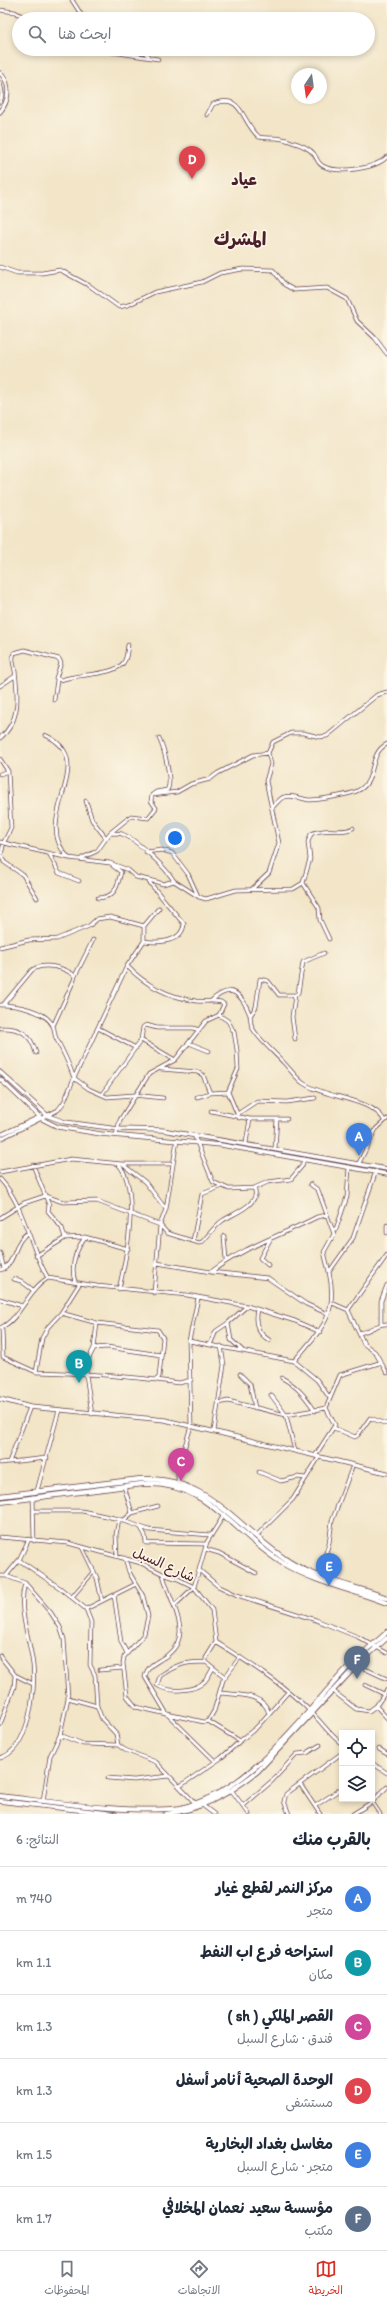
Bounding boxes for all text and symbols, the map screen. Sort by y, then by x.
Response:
search box [12,12,375,56]
icon: search [26,23,48,45]
text: ابحث هنا [58,25,112,43]
north arrow [291,68,327,104]
pin: D [179,146,205,179]
district label: عياد [231,170,257,189]
district label: المشرك [214,228,266,250]
your location [165,828,185,848]
pin: A [346,1123,372,1156]
pin: B [66,1350,92,1383]
pin: C [168,1448,194,1481]
street label: شارع السبل [130,1543,198,1587]
pin: E [316,1553,342,1586]
pin: F [344,1646,370,1679]
map controls [339,1730,375,1802]
button: locate [339,1730,375,1766]
button: layers [339,1766,375,1802]
text: بالقرب منك [293,1829,371,1849]
text: النتائج: 6 [16,1832,59,1847]
text: مركز النمر لقطع غيار [216,1879,333,1897]
text: 740 m [16,1891,52,1906]
text: A [354,1891,362,1906]
text: متجر [308,1903,333,1918]
text: استراحه فرع اب النفط [200,1943,333,1961]
text: 1.1 km [16,1955,51,1970]
text: B [354,1955,362,1970]
text: مكان [309,1967,333,1982]
text: القصر الملكي ( sh ) [227,2007,333,2025]
text: 1.3 km [16,2019,52,2034]
text: C [354,2019,362,2034]
text: فندق · شارع السبل [237,2031,333,2046]
text: الوحدة الصحية أنامر أسفل [176,2071,333,2089]
text: 1.3 km [16,2083,52,2098]
text: D [354,2083,362,2098]
text: مستشفى [285,2095,333,2110]
text: مغاسل بغداد البخارية [206,2135,333,2153]
text: 1.5 km [16,2147,52,2162]
text: E [354,2147,362,2162]
text: متجر · شارع السبل [237,2159,333,2174]
text: مؤسسة سعيد نعمان المخلافي [162,2199,333,2217]
text: 1.7 km [16,2211,52,2226]
text: F [355,2211,361,2226]
text: مكتب [305,2223,333,2238]
tab: المحفوظات [44,2258,89,2300]
tab: الاتجاهات [178,2258,220,2300]
tab: الخريطة [309,2258,343,2300]

